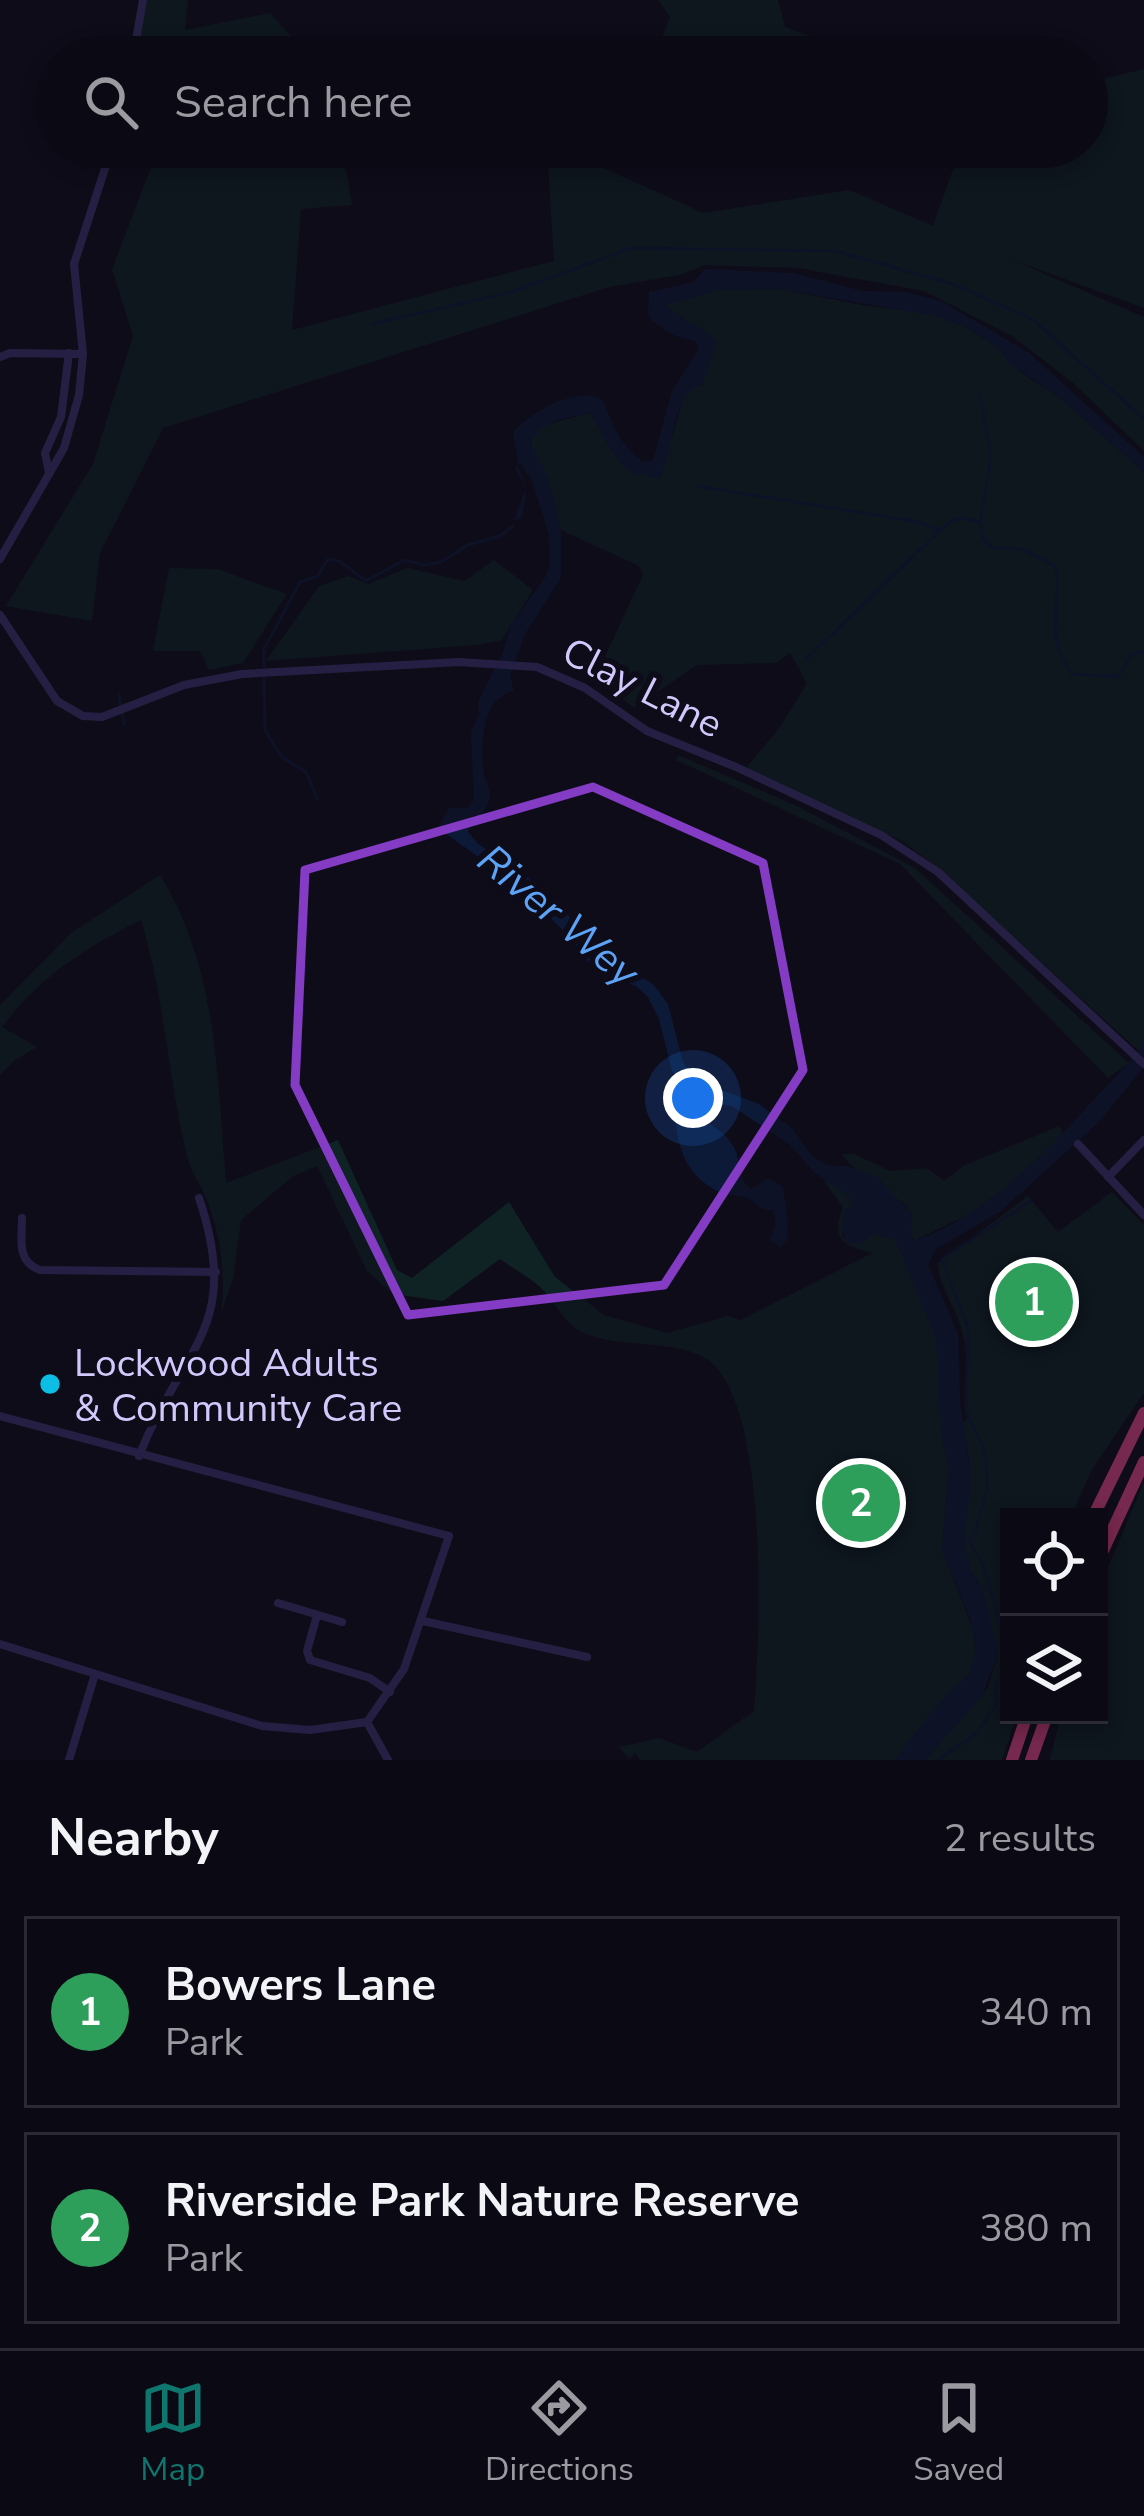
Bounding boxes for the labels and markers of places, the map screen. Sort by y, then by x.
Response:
pin: 1 [995,1257,1073,1347]
place label: Lockwood Adults & Community Care [74,1337,402,1435]
marker: Lockwood Adults & Community Care [37,1371,63,1397]
pin: 2 [822,1458,900,1548]

